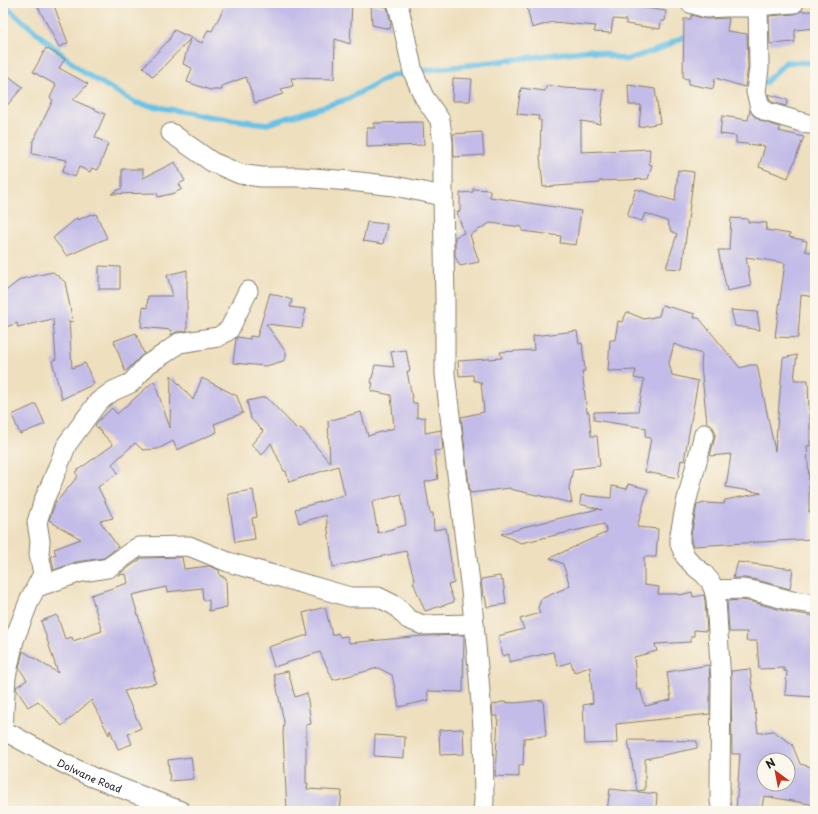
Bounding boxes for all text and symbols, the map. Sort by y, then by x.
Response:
north arrow [756,752,796,792]
text: N [762,753,779,773]
street label: Dolwane Road [55,754,124,795]

